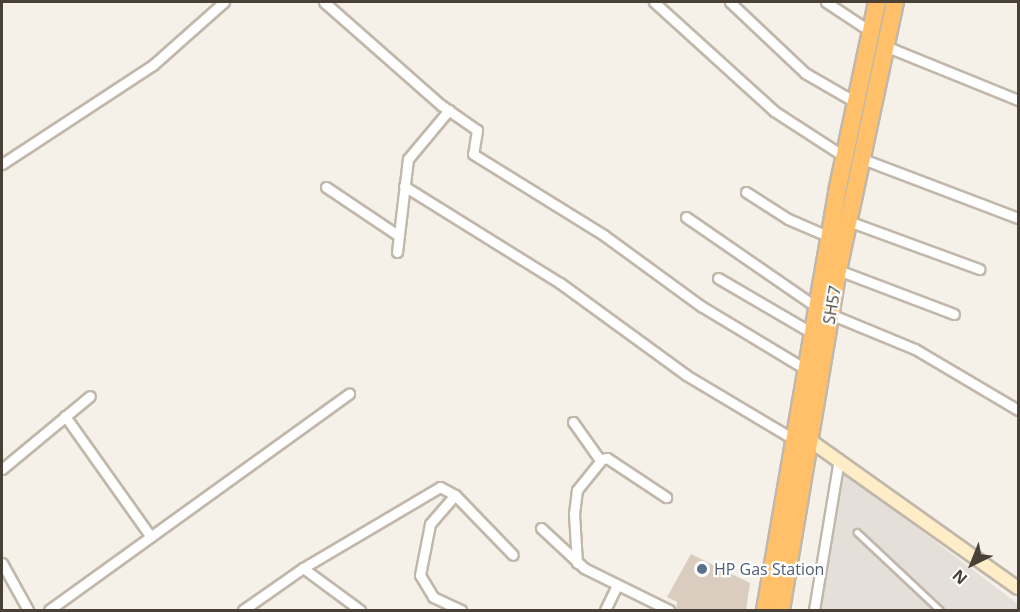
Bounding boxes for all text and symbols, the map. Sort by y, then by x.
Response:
street label: SH57 [819,284,845,326]
north arrow [942,534,1002,594]
place label: HP Gas Station [714,559,824,579]
marker: HP Gas Station [695,562,709,576]
text: N [947,565,972,590]

